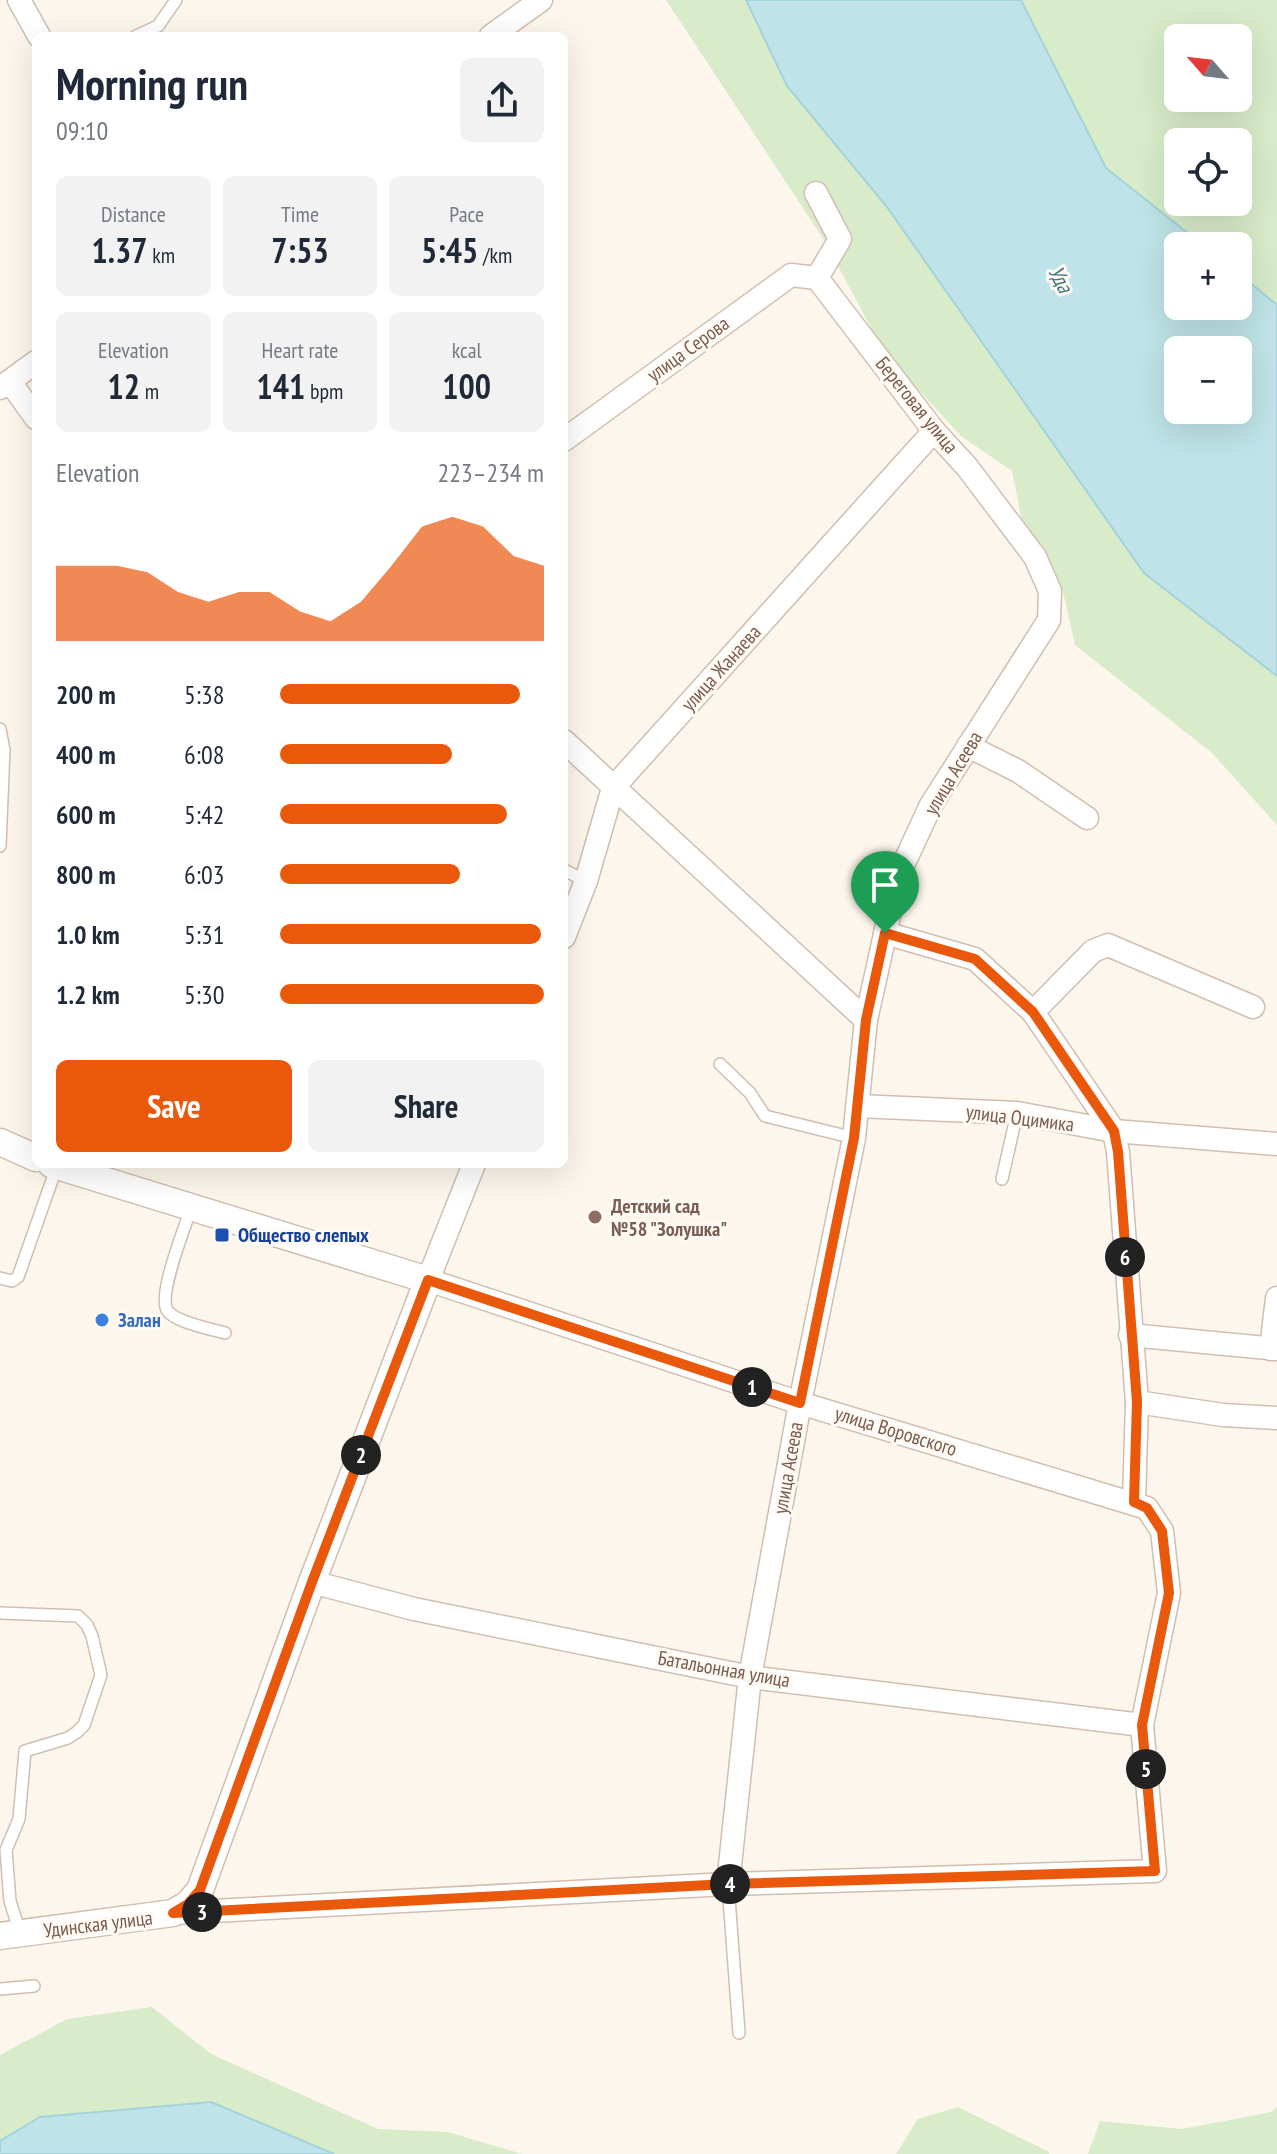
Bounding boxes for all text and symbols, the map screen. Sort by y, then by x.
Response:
north arrow [1164,24,1252,112]
map controls [1164,24,1252,424]
text: Morning run [56,55,248,112]
button: share [460,58,544,142]
text: 09:10 [56,114,108,147]
button: locate [1164,128,1252,216]
text: Distance [101,200,166,228]
text: Time [281,200,319,228]
text: Pace [449,200,484,228]
text: 1.37 [92,228,148,272]
text: 7:53 [271,228,329,272]
text: 5:45 [421,228,478,272]
button: + [1164,232,1252,320]
text: km [148,241,175,269]
text: /km [478,241,512,269]
water label: Уда [1042,261,1080,298]
street label: улица Серова [642,310,734,388]
text: Elevation [98,336,169,364]
text: Heart rate [262,336,338,364]
text: kcal [452,336,482,364]
button: − [1164,336,1252,424]
street label: Береговая улица [870,351,964,459]
text: 12 [108,364,140,408]
text: 141 [257,364,305,408]
text: 100 [442,364,491,408]
text: m [140,377,159,405]
text: bpm [305,377,343,405]
text: Elevation [56,456,139,489]
text: 223–234 m [438,456,544,489]
street label: улица Жанаева [675,619,767,717]
text: 200 m [56,678,116,711]
text: 5:38 [184,678,224,711]
street label: улица Асеева [918,726,988,820]
text: 400 m [56,738,116,771]
text: 6:08 [184,738,224,771]
text: 600 m [56,798,116,831]
text: 5:42 [184,798,224,831]
pin [851,851,919,933]
text: 800 m [56,858,116,891]
text: 6:03 [184,858,224,891]
icon: arrive [863,863,907,907]
text: 1.0 km [56,918,120,951]
text: 5:31 [184,918,224,951]
text: 1.2 km [56,978,120,1011]
text: 5:30 [184,978,224,1011]
button: Save [56,1060,292,1152]
button: Share [308,1060,544,1152]
street label: улица Оцимика [964,1098,1076,1138]
place label: Детский сад №58 "Золушка" [611,1193,727,1242]
marker: Детский сад №58 "Золушка" [586,1208,604,1226]
place label: Общество слепых [238,1222,369,1248]
marker: Общество слепых [213,1226,231,1244]
pin: 6 [1105,1237,1145,1277]
text: 6 [1120,1243,1130,1271]
place label: Залан [118,1307,161,1333]
marker: Залан [93,1311,111,1329]
pin: 1 [732,1367,772,1407]
text: 1 [747,1373,757,1401]
street label: улица Воровского [832,1400,960,1462]
street label: улица Асеева [767,1420,809,1516]
pin: 2 [341,1435,381,1475]
text: 2 [356,1441,366,1469]
street label: Батальонная улица [656,1645,792,1693]
pin: 5 [1126,1749,1166,1789]
text: 5 [1141,1755,1151,1783]
pin: 4 [710,1864,750,1904]
text: 4 [725,1870,735,1898]
pin: 3 [182,1892,222,1932]
text: 3 [197,1898,207,1926]
street label: Удинская улица [42,1904,154,1944]

